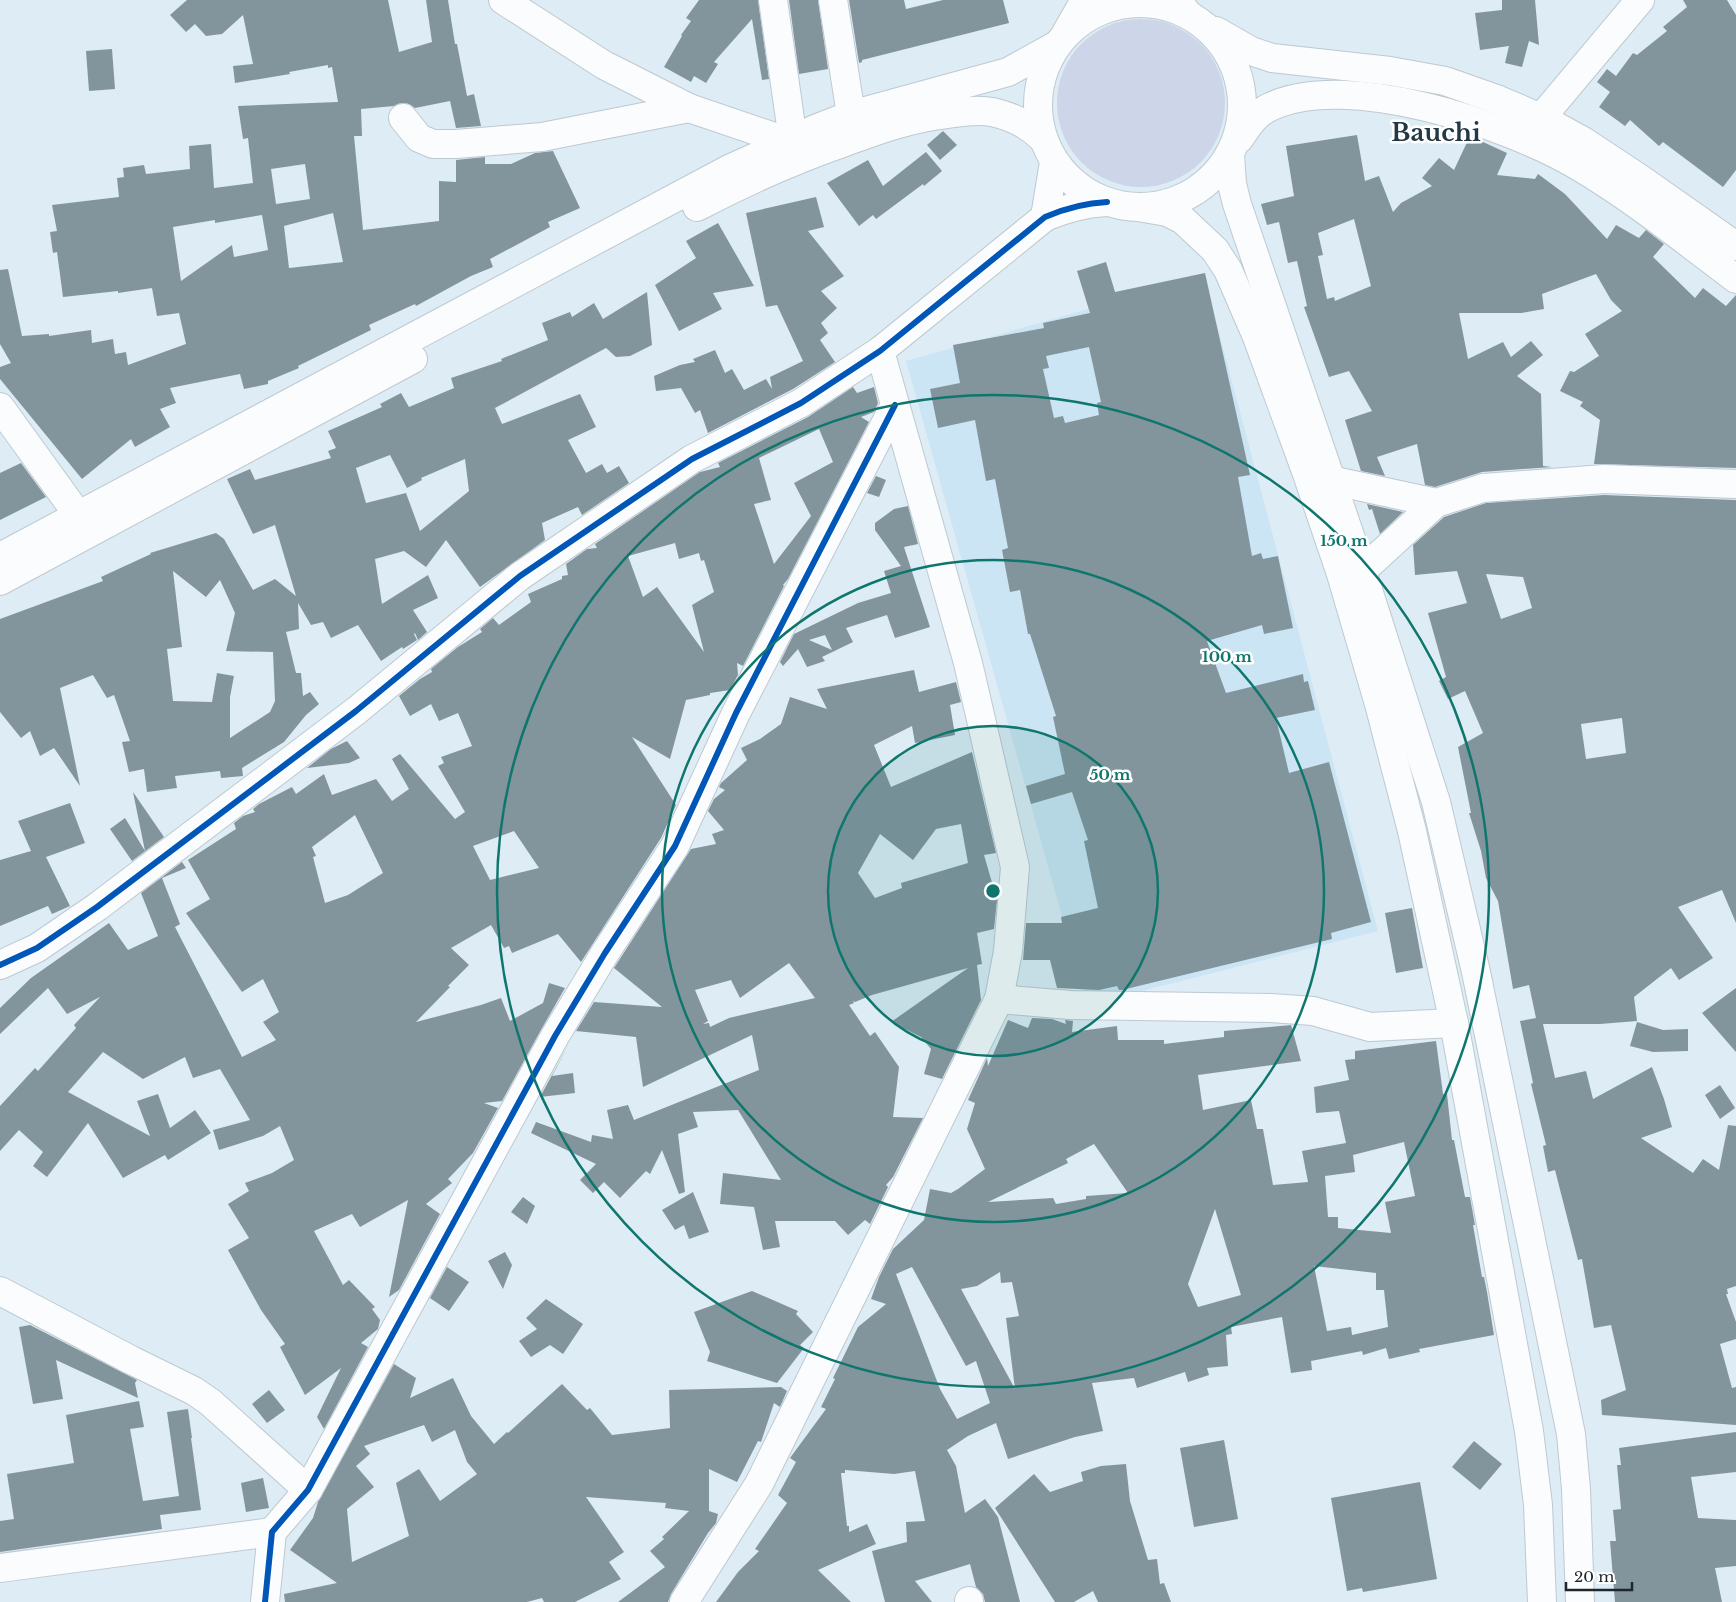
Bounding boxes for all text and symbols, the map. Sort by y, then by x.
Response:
district label: Bauchi [1391,118,1481,147]
text: 150 m [1320,531,1368,550]
text: 100 m [1202,647,1252,666]
text: 50 m [1090,765,1131,784]
centre of rings [984,882,1002,900]
scale bar [1566,1560,1632,1592]
text: 20 m [1574,1567,1614,1586]

